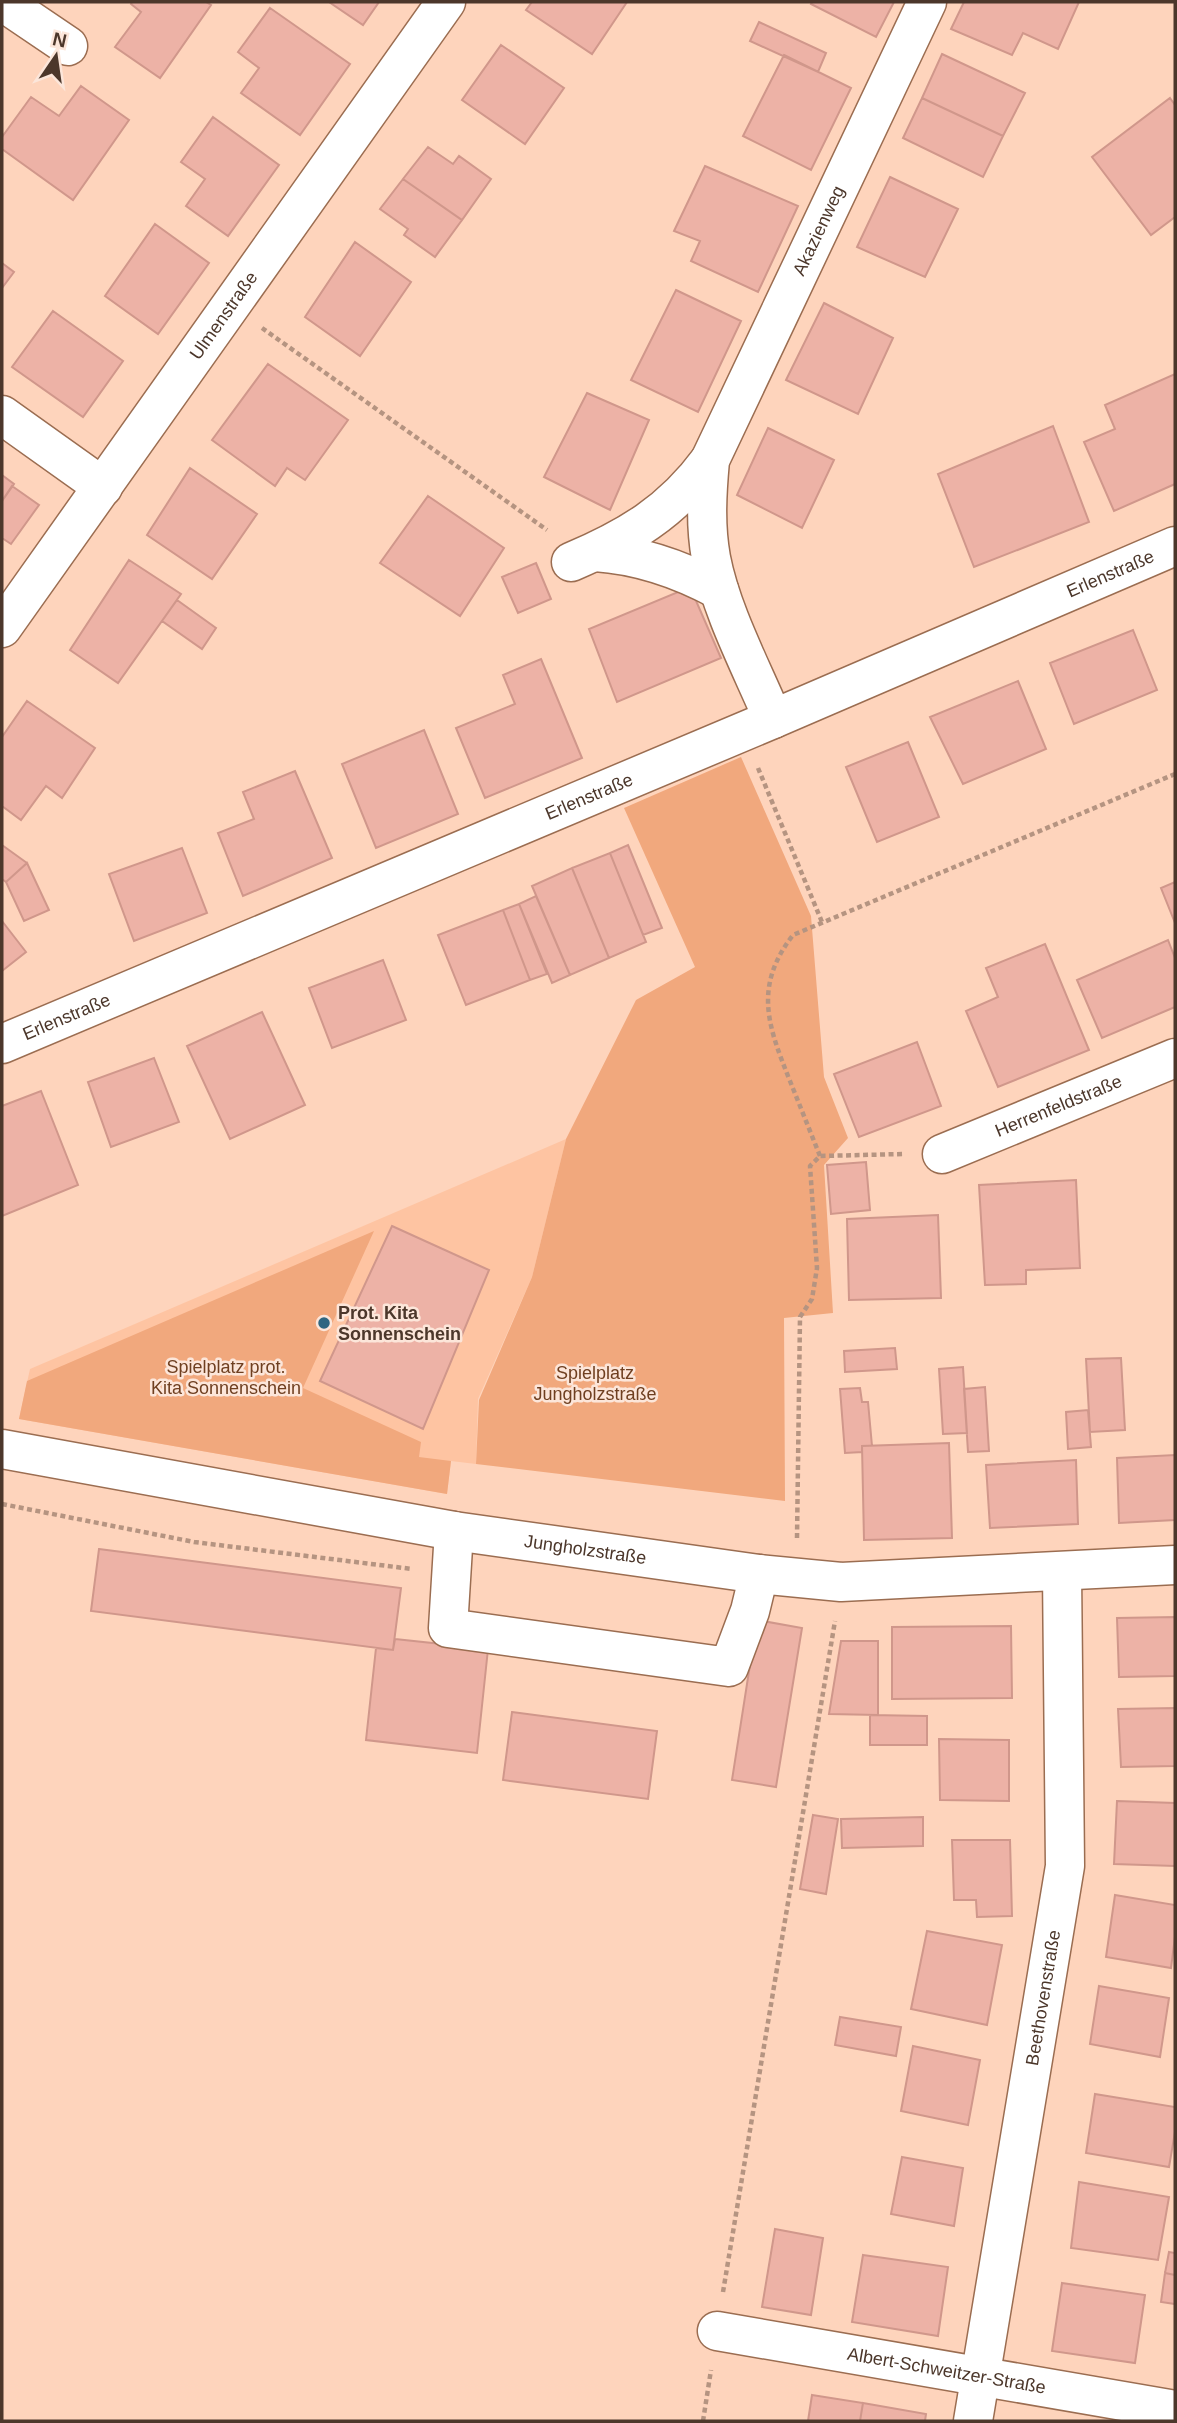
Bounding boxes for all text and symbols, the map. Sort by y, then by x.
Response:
north arrow [21,21,91,91]
text: N [51,28,69,52]
street label: Akazienweg [789,182,848,279]
street label: Ulmenstraße [186,268,262,363]
street label: Erlenstraße [1064,546,1157,601]
street label: Erlenstraße [542,769,636,824]
street label: Erlenstraße [20,990,113,1044]
street label: Herrenfeldstraße [992,1071,1125,1141]
place label: Prot. Kita Sonnenschein [338,1303,461,1344]
marker: Prot. Kita Sonnenschein [316,1315,332,1331]
park label: Spielplatz prot. Kita Sonnenschein [151,1357,301,1398]
park label: Spielplatz Jungholzstraße [533,1363,657,1404]
street label: Jungholzstraße [523,1531,648,1568]
street label: Beethovenstraße [1022,1928,1064,2067]
street label: Albert-Schweitzer-Straße [846,2344,1047,2398]

